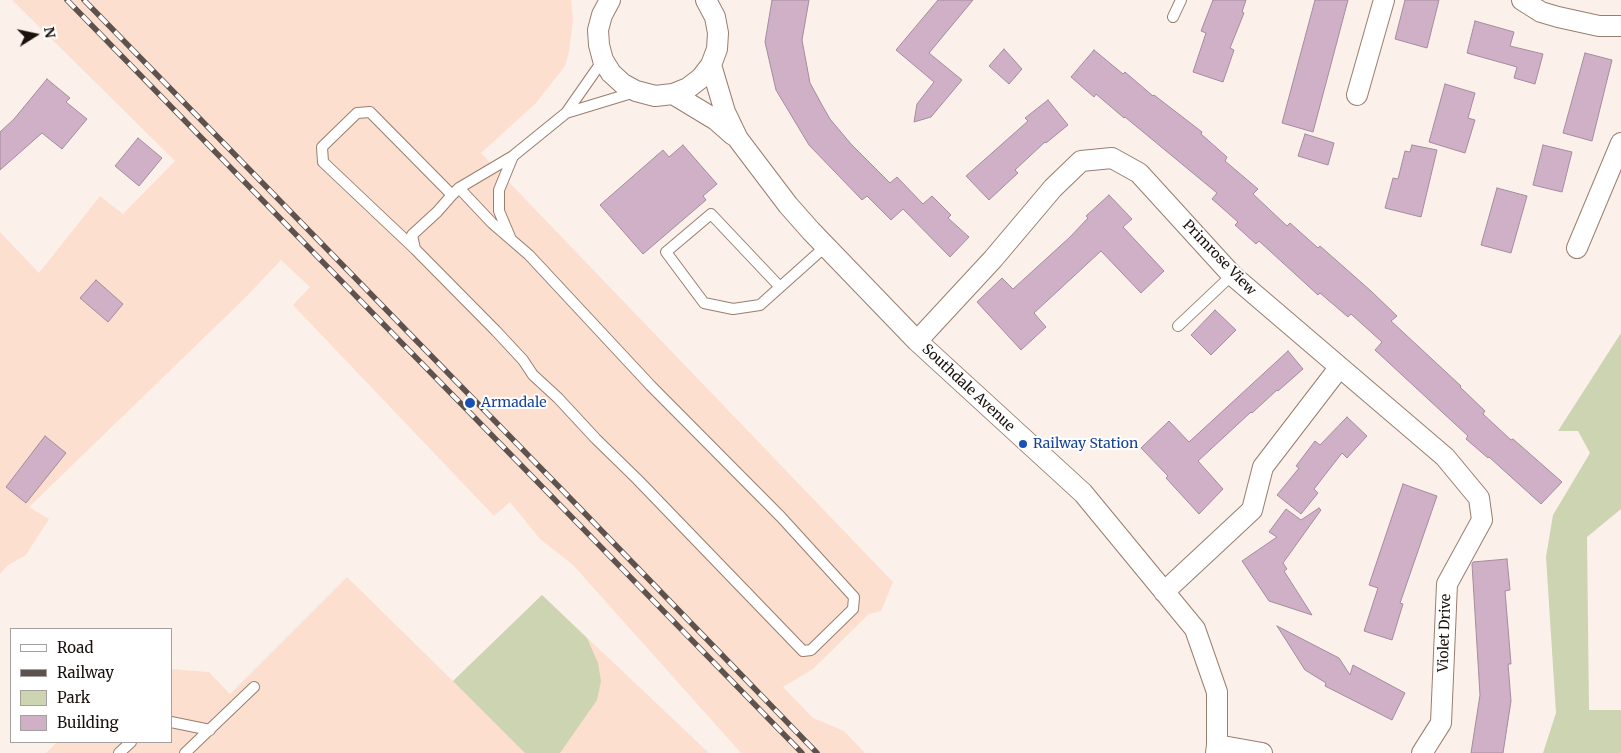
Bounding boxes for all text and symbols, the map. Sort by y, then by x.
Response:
north arrow [10,10,60,60]
text: N [40,25,60,39]
street label: Primrose View [1179,217,1259,299]
street label: Southdale Avenue [918,341,1018,435]
place label: Armadale [481,395,547,411]
marker: Armadale [463,396,477,410]
place label: Railway Station [1033,436,1138,452]
marker: Railway Station [1017,438,1029,450]
street label: Violet Drive [1435,593,1455,673]
legend [10,628,172,743]
text: Road [57,638,93,657]
text: Railway [57,663,114,682]
text: Park [57,688,90,707]
text: Building [57,713,119,732]

